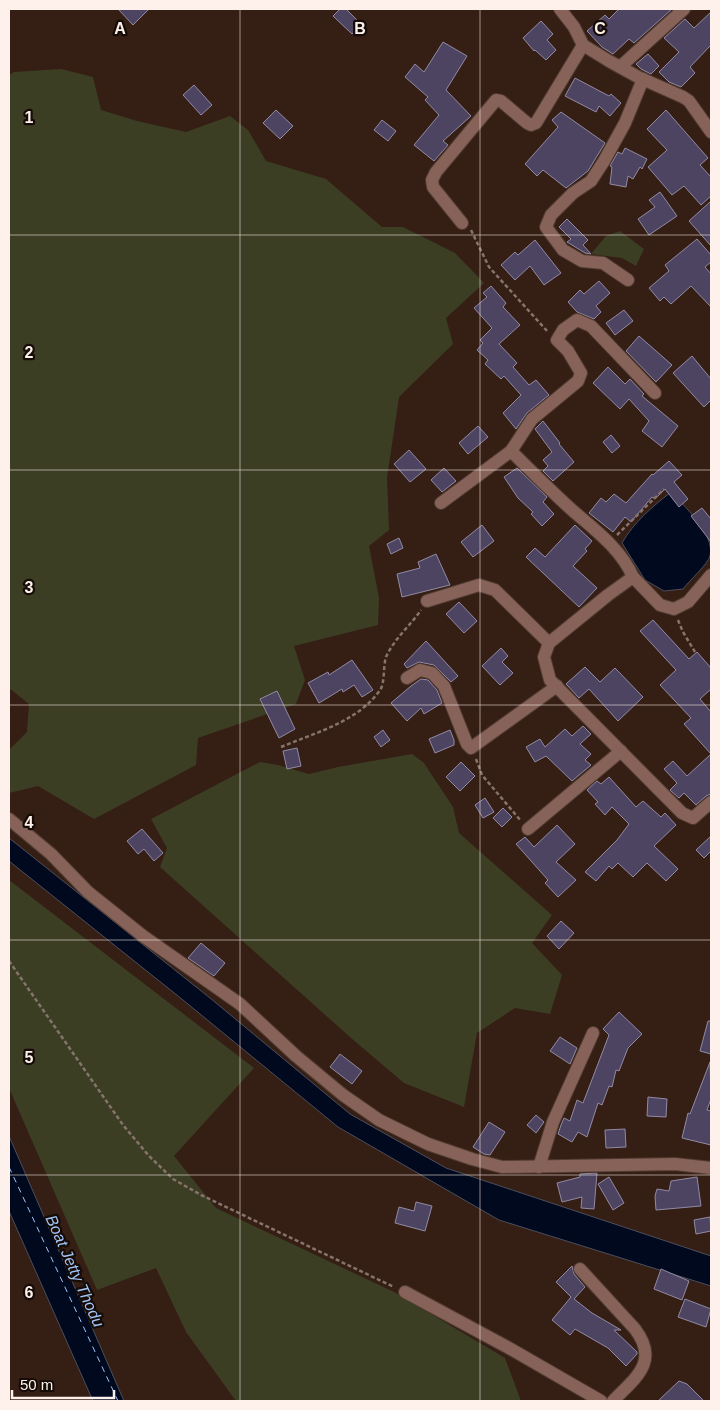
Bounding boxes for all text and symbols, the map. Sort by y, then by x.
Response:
text: A [114,20,126,37]
text: B [354,20,366,37]
text: C [594,20,606,37]
text: 1 [25,109,34,126]
text: 2 [25,344,34,361]
text: 3 [25,579,34,596]
text: 4 [25,814,34,831]
text: 5 [25,1049,34,1066]
water label: Boat Jetty Thodu [43,1212,107,1330]
text: 6 [25,1284,34,1301]
scale bar [12,1368,115,1400]
text: 50 m [20,1376,53,1393]

